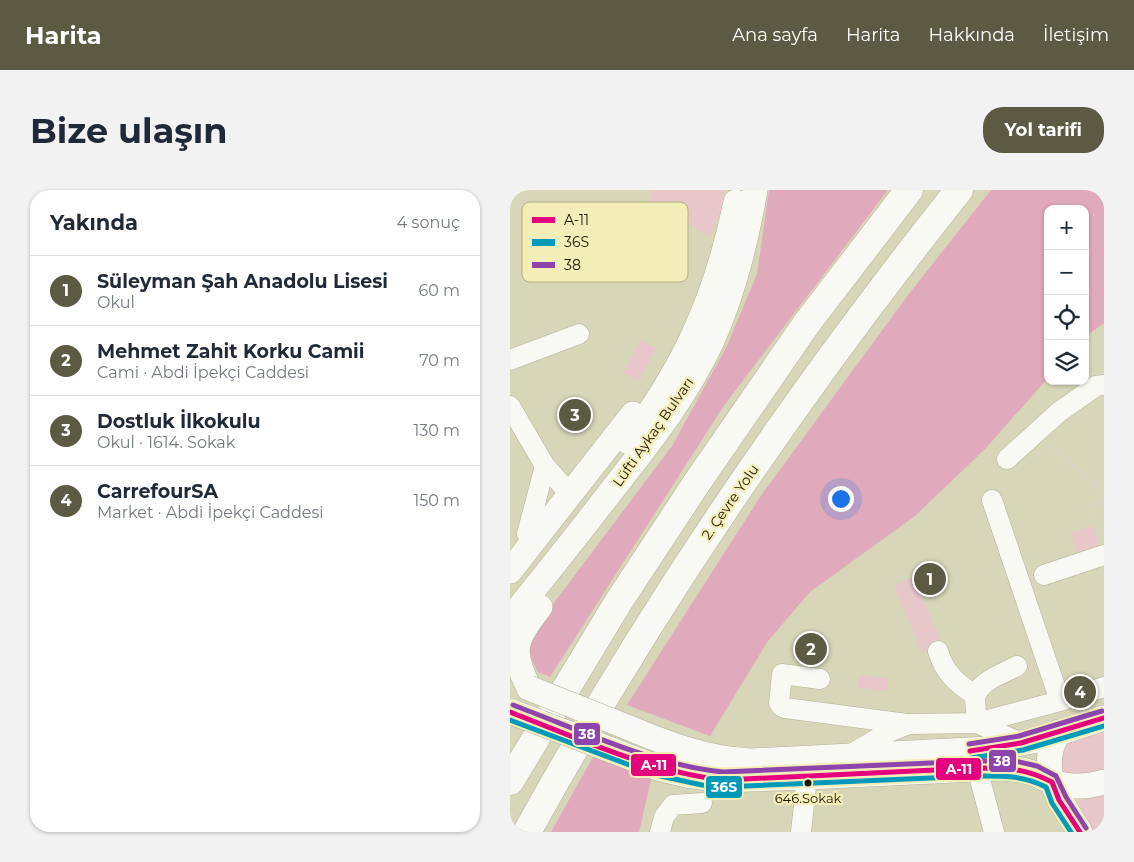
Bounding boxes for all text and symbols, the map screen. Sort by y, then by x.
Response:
text: Harita [25,21,102,50]
text: Ana sayfa [732,24,818,46]
text: Harita [846,24,900,46]
text: Hakkında [928,24,1015,46]
text: İletişim [1043,24,1109,46]
button: Yol tarifi [983,107,1104,153]
text: Bize ulaşın [30,109,228,152]
legend [522,202,688,282]
map controls [1044,205,1089,385]
button: + [1044,205,1089,250]
text: Yakında [50,210,138,235]
text: A-11 [564,211,589,229]
text: 4 sonuç [397,213,460,232]
text: 36S [564,233,589,251]
button: − [1044,250,1089,295]
text: 38 [564,256,581,274]
text: Süleyman Şah Anadolu Lisesi [97,270,388,293]
text: 1 [63,281,69,300]
text: 60 m [418,281,460,300]
text: Okul [97,293,135,312]
button: locate [1044,295,1089,340]
text: Mehmet Zahit Korku Camii [97,340,365,363]
button: layers [1044,340,1089,385]
text: 2 [61,351,71,370]
text: 70 m [419,351,460,370]
text: Cami · Abdi İpekçi Caddesi [97,363,309,382]
street label: Lüfti Aykaç Bulvarı [609,374,697,490]
pin: 3 [559,396,591,434]
text: Dostluk İlkokulu [97,410,261,433]
text: 3 [61,421,71,440]
text: 130 m [413,421,460,440]
text: Okul · 1614. Sokak [97,433,235,452]
street label: 2. Çevre Yolu [697,461,763,543]
text: CarrefourSA [97,480,218,503]
your location [828,486,854,512]
text: 4 [60,491,72,510]
text: 150 m [413,491,460,510]
text: Market · Abdi İpekçi Caddesi [97,503,324,522]
pin: 1 [914,560,946,598]
pin: 2 [795,630,827,668]
pin: 4 [1064,673,1096,711]
line badge: 38 [573,722,601,746]
text: 38 [577,725,596,743]
line badge: 38 [988,749,1017,773]
text: 38 [992,752,1011,770]
line badge: A-11 [630,753,677,777]
text: A-11 [640,756,667,774]
line badge: A-11 [935,757,982,781]
text: A-11 [945,760,972,778]
line badge: 36S [705,775,743,799]
text: 36S [710,778,737,796]
marker: 646.Sokak [803,778,813,788]
place label: 646.Sokak [775,790,842,806]

